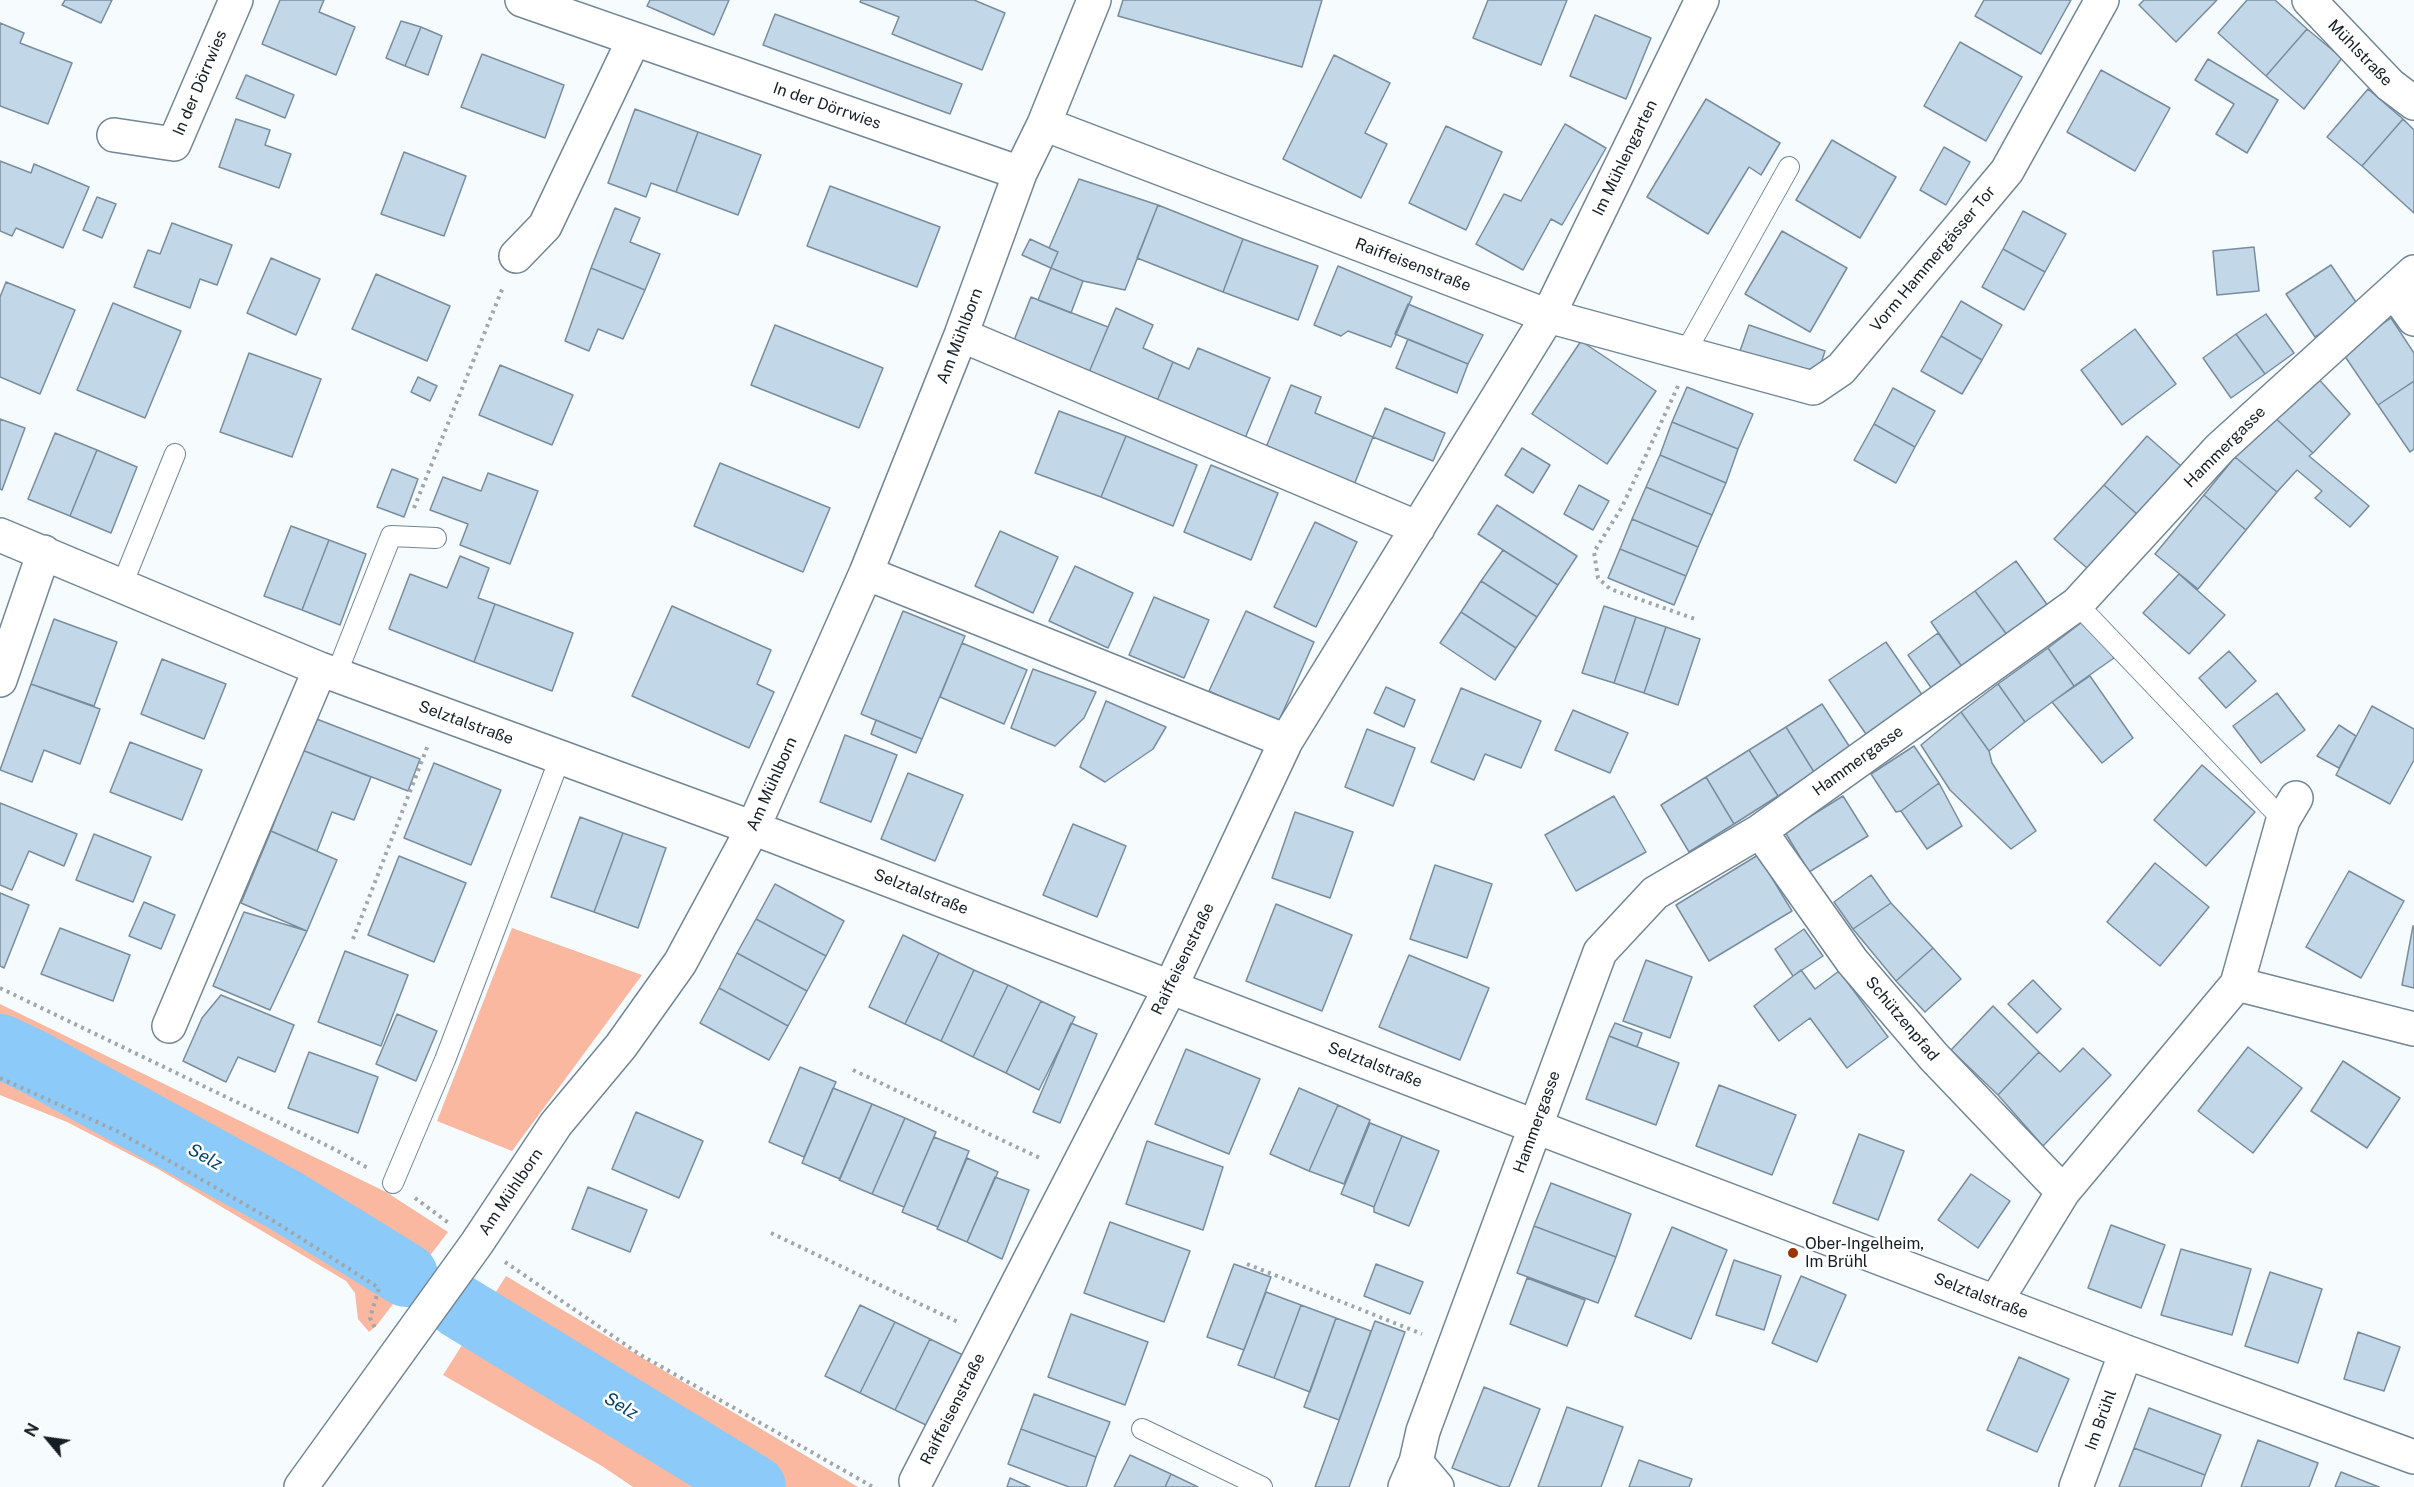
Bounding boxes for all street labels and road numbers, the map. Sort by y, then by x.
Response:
street label: Mühlstraße [2324,16,2396,90]
street label: In der Dörrwies [169,27,231,139]
street label: In der Dörrwies [771,79,883,133]
street label: Im Mühlengarten [1589,97,1661,219]
street label: Vorm Hammergässer Tor [1866,182,2000,336]
street label: Raiffeisenstraße [1352,234,1474,296]
street label: Am Mühlborn [933,286,987,386]
street label: Hammergasse [2180,402,2270,492]
street label: Selztalstraße [416,697,516,749]
street label: Hammergasse [1809,722,1907,800]
street label: Am Mühlborn [743,734,801,834]
street label: Selztalstraße [871,865,971,919]
street label: Raiffeisenstraße [1148,900,1218,1018]
street label: Schützenpfad [1861,973,1943,1065]
street label: Selztalstraße [1325,1038,1425,1092]
street label: Hammergasse [1510,1068,1564,1176]
street label: Am Mühlborn [475,1145,547,1239]
street label: Selztalstraße [1931,1269,2031,1323]
street label: Raiffeisenstraße [917,1350,989,1468]
street label: Im Brühl [2081,1387,2121,1453]

